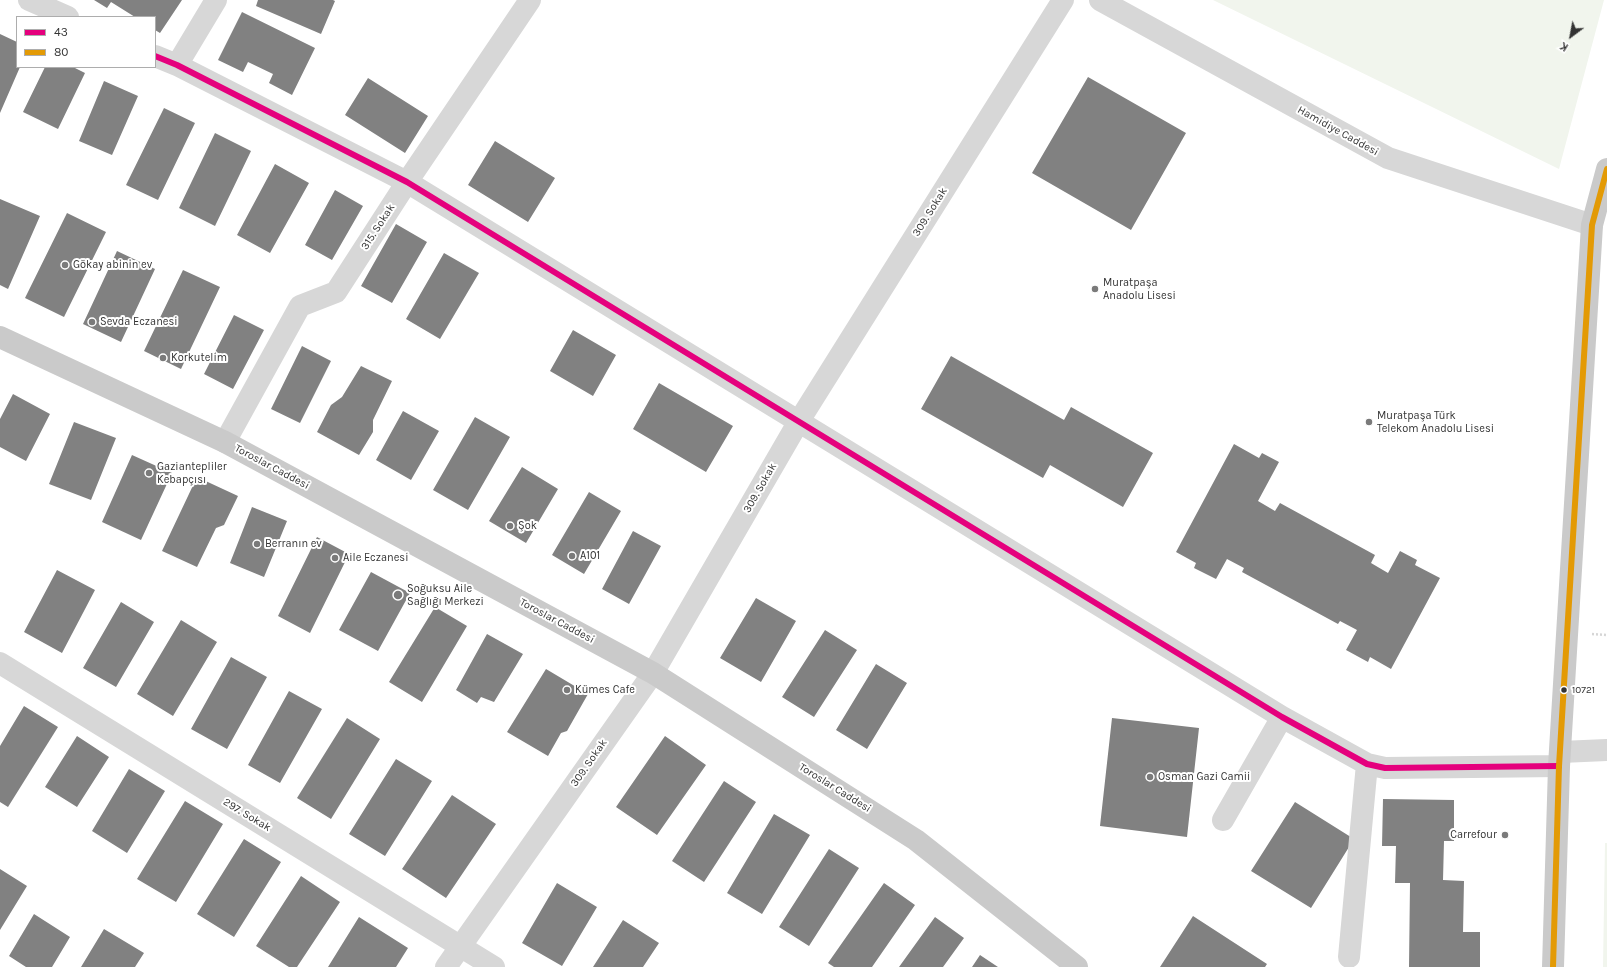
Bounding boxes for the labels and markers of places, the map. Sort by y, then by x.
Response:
place label: Gökay abinin ev [73,258,152,272]
marker: Gökay abinin ev [60,260,70,270]
place label: Muratpaşa Anadolu Lisesi [1103,276,1176,302]
marker: Muratpaşa Anadolu Lisesi [1090,284,1100,294]
place label: Sevda Eczanesi [100,315,177,329]
marker: Sevda Eczanesi [87,317,97,327]
place label: Korkutelim [171,351,227,365]
marker: Korkutelim [158,353,168,363]
place label: Muratpaşa Türk Telekom Anadolu Lisesi [1377,409,1494,435]
marker: Muratpaşa Türk Telekom Anadolu Lisesi [1364,417,1374,427]
place label: Gaziantepliler Kebapçısı [157,460,227,486]
marker: Gaziantepliler Kebapçısı [144,468,154,478]
place label: Şok [518,519,537,533]
marker: Şok [505,521,515,531]
place label: Berranın ev [265,537,322,551]
marker: Berranın ev [252,539,262,549]
place label: A101 [580,549,600,563]
place label: Aile Eczanesi [343,551,408,565]
marker: A101 [567,551,577,561]
marker: Aile Eczanesi [330,553,340,563]
place label: Soğuksu Aile Sağlığı Merkezi [407,582,484,608]
marker: Soğuksu Aile Sağlığı Merkezi [392,589,404,601]
place label: Kümes Cafe [575,683,635,697]
place label: 10721 [1572,684,1595,696]
marker: Kümes Cafe [562,685,572,695]
marker: 10721 [1559,685,1569,695]
place label: Osman Gazi Camii [1158,770,1250,784]
marker: Osman Gazi Camii [1145,772,1155,782]
place label: Carrefour [1450,828,1497,842]
marker: Carrefour [1500,830,1510,840]

